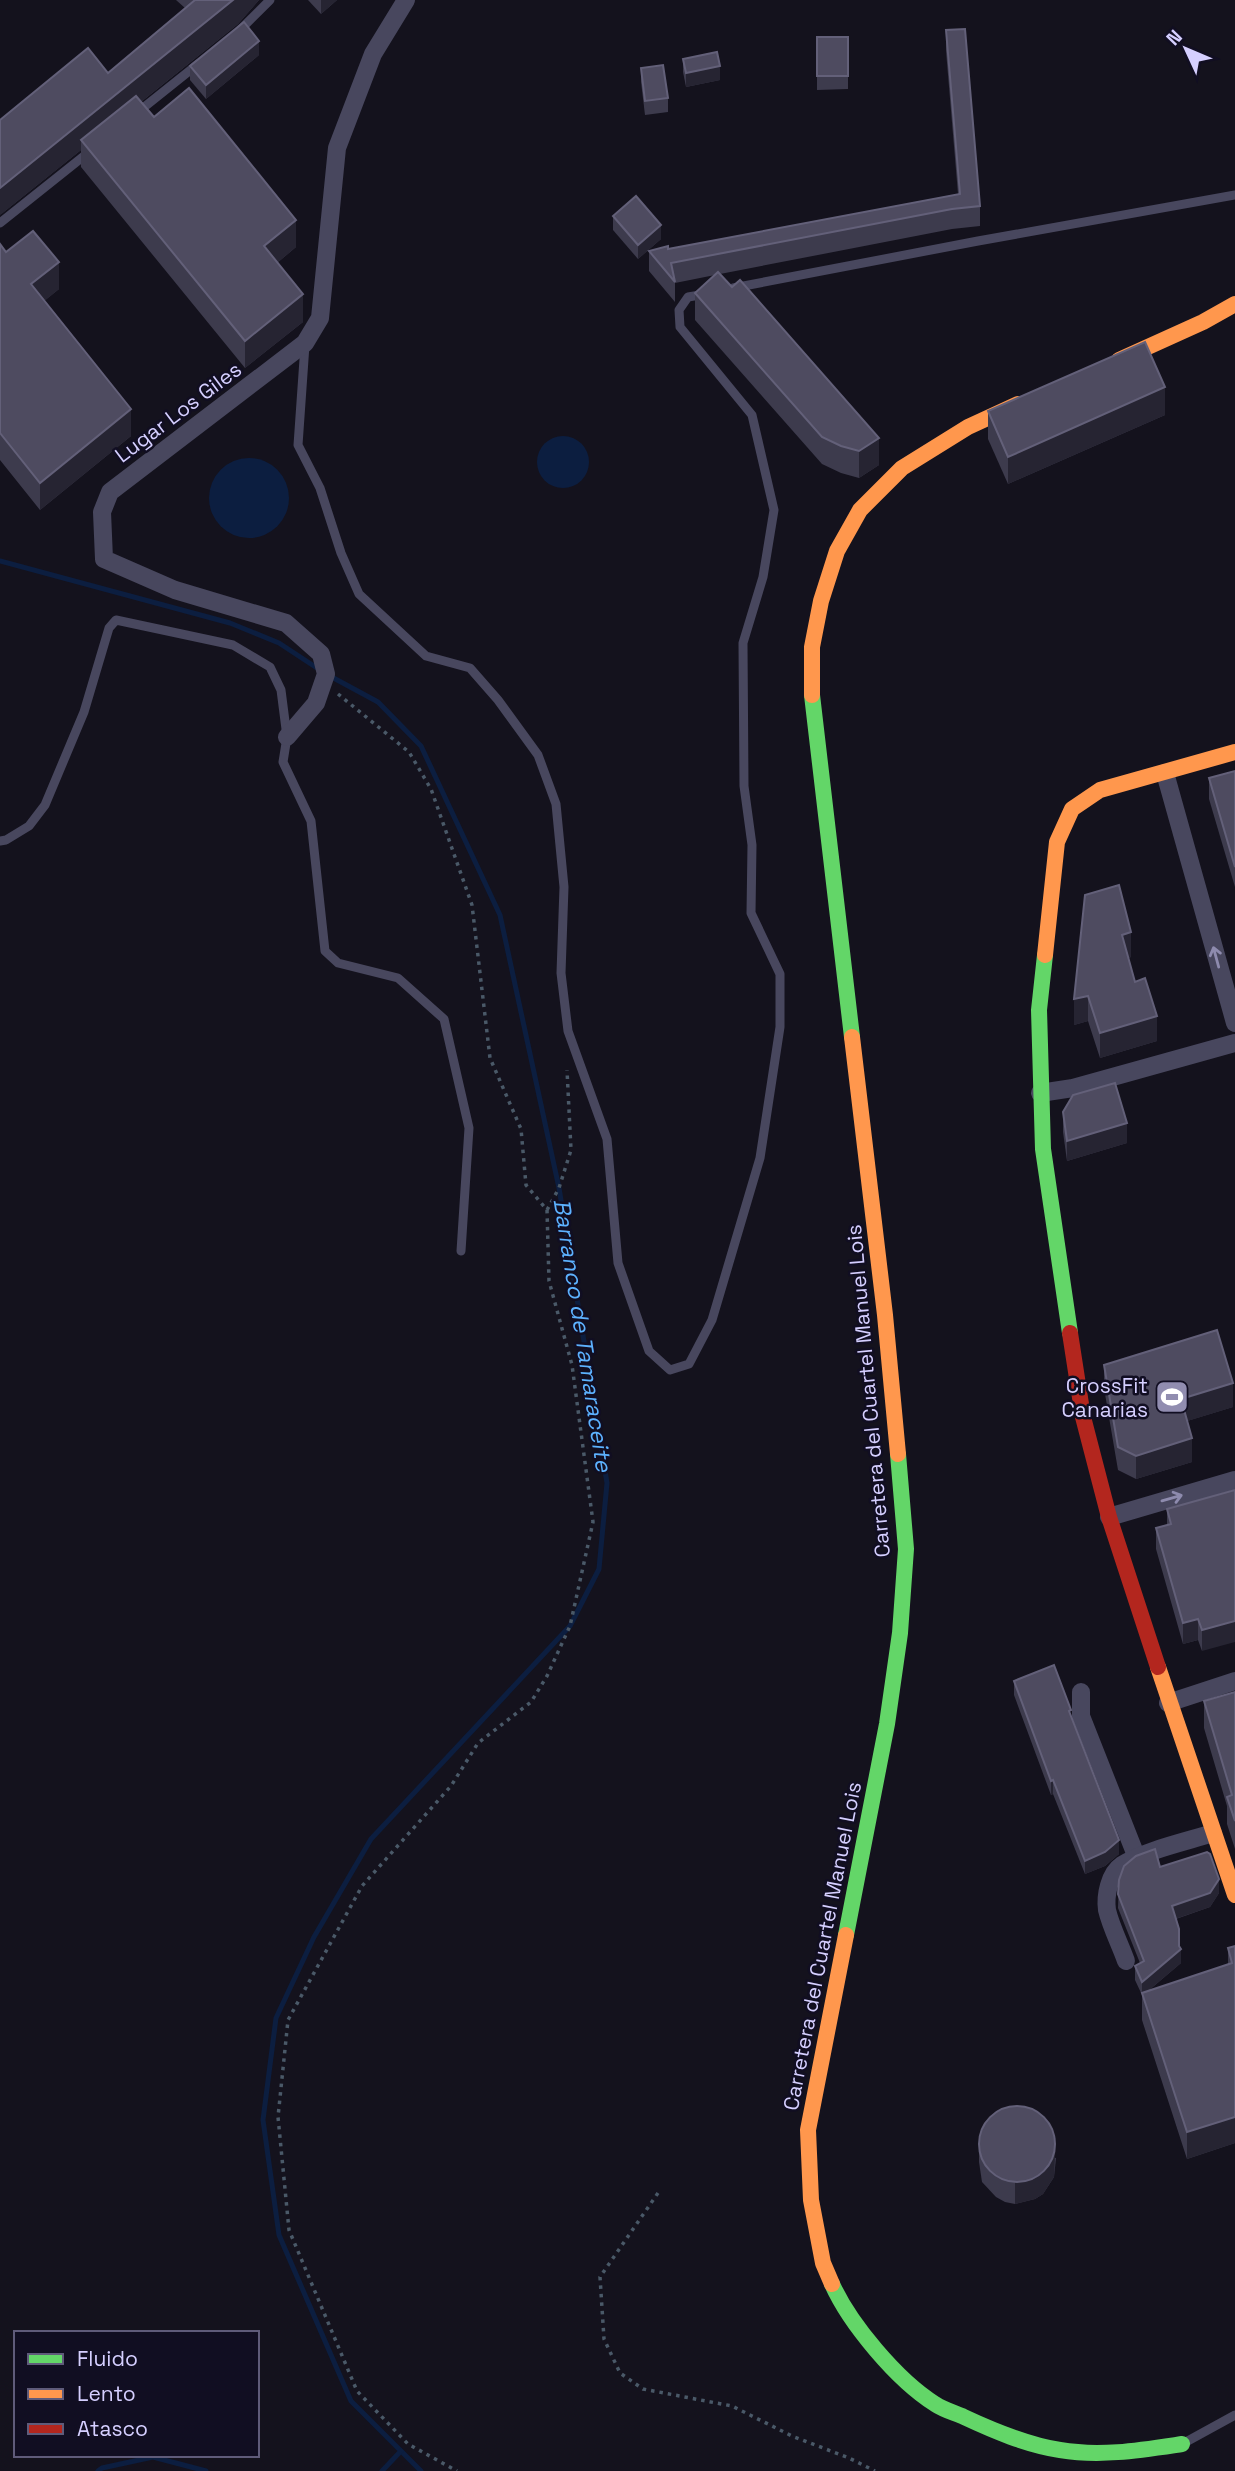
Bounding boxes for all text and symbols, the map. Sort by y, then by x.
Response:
north arrow [1151,14,1221,84]
text: N [1161,24,1188,51]
street label: Lugar Los Giles [109,356,247,468]
one-way arrow [1209,946,1222,969]
water label: Barranco de Tamaraceite [547,1196,620,1475]
street label: Carretera del Cuartel Manuel Lois [840,1223,896,1559]
place label: CrossFit Canarias [1061,1372,1148,1423]
sports icon: CrossFit Canarias [1153,1378,1191,1416]
one-way arrow [1160,1491,1183,1504]
street label: Carretera del Cuartel Manuel Lois [777,1779,867,2113]
legend [14,2331,259,2457]
text: Fluido [77,2345,138,2372]
text: Lento [77,2380,136,2407]
text: Atasco [77,2415,148,2442]

